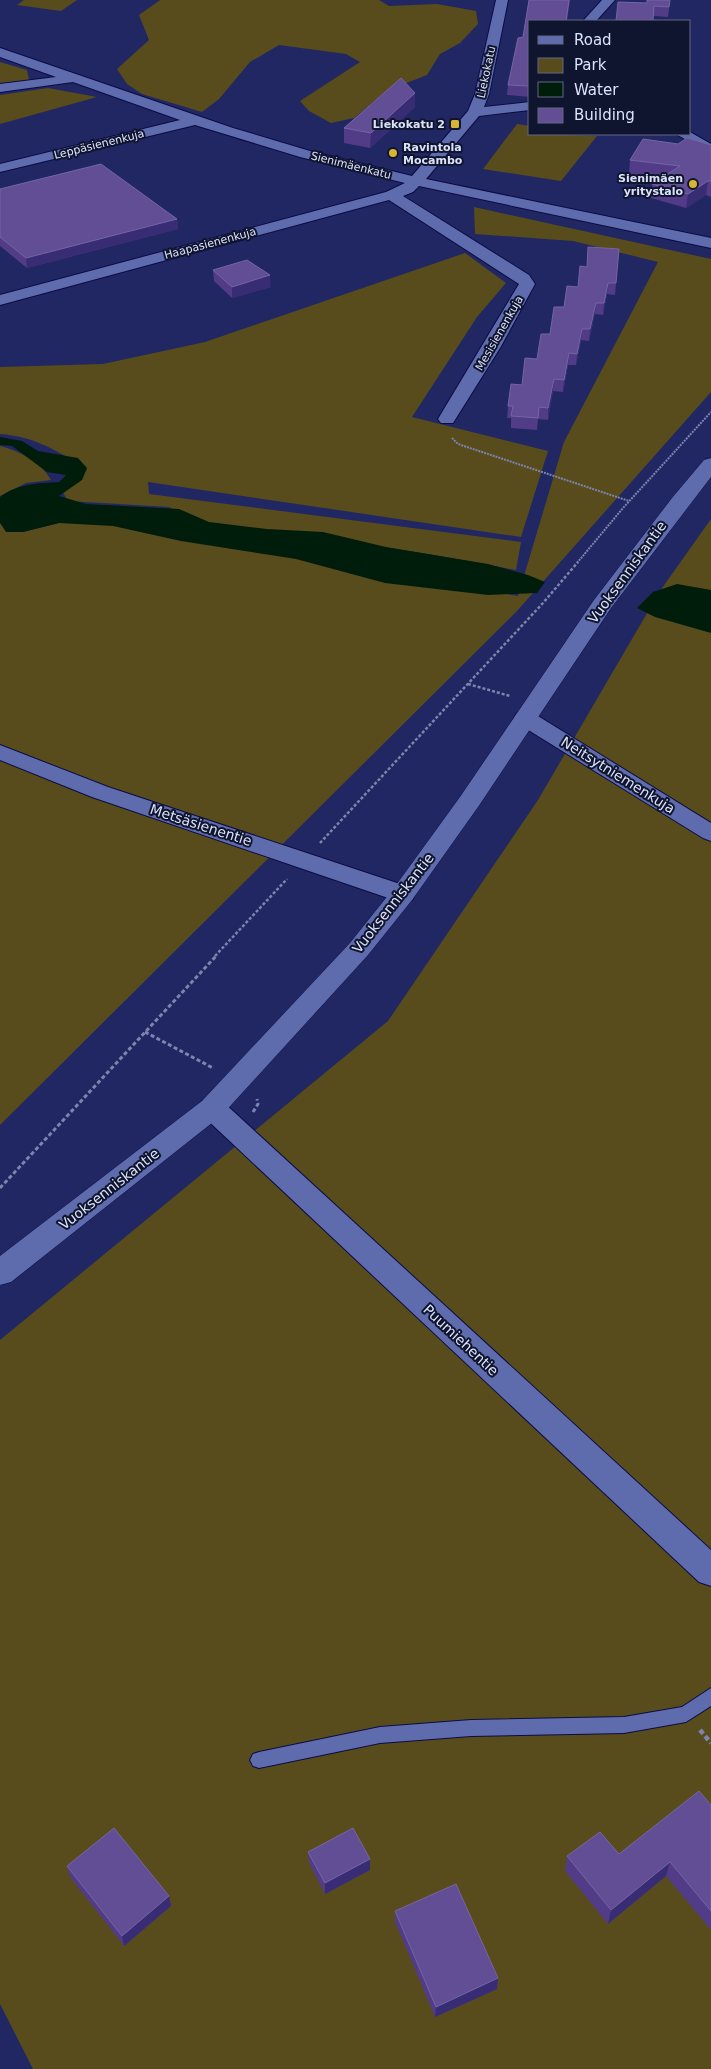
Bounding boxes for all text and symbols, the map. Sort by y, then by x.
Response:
legend [528,20,691,135]
text: Road [574,31,612,49]
street label: Liekokatu [475,45,498,99]
text: Park [574,56,607,74]
text: Water [574,81,619,99]
text: Building [574,106,635,124]
place label: Liekokatu 2 [373,118,445,131]
marker: Liekokatu 2 [449,118,461,130]
street label: Leppäsienenkuja [53,127,146,162]
place label: Ravintola Mocambo [403,141,463,167]
marker: Ravintola Mocambo [387,147,399,159]
street label: Sienimäenkatu [309,149,392,182]
place label: Sienimäen yritystalo [618,172,683,198]
marker: Sienimäen yritystalo [687,178,699,190]
street label: Haapasienenkuja [163,225,257,262]
street label: Mesisienenkuja [473,294,526,373]
street label: Vuoksenniskantie [585,518,669,626]
street label: Neitsytniemenkuja [558,733,678,817]
street label: Metsäsienentie [148,801,254,849]
street label: Vuoksenniskantie [349,850,437,956]
street label: Vuoksenniskantie [56,1145,162,1233]
street label: Puumiehentie [420,1301,502,1379]

